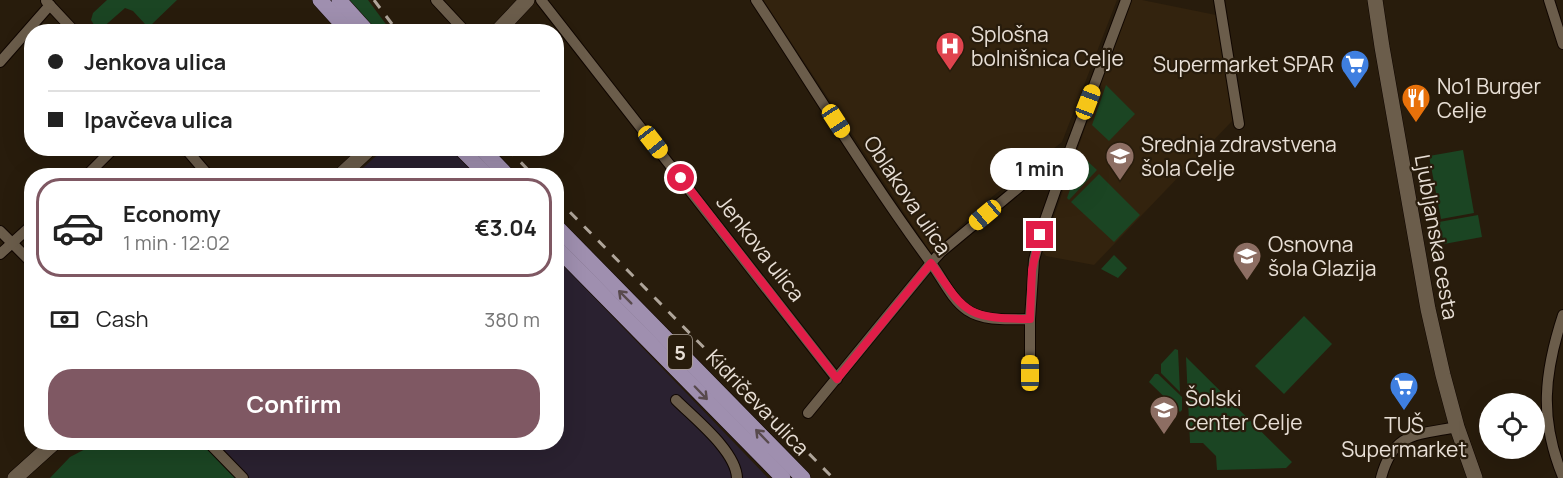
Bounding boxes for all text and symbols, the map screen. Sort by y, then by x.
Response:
place label: Splošna bolnišnica Celje [971,20,1124,72]
hospital icon: Splošna bolnišnica Celje [934,30,966,72]
text: Jenkova ulica [84,47,226,77]
supermarket icon: Supermarket SPAR [1339,48,1371,90]
place label: Supermarket SPAR [1153,50,1334,78]
place label: No1 Burger Celje [1437,72,1541,124]
car [1073,82,1103,122]
restaurant icon: No1 Burger Celje [1400,82,1432,124]
car [819,101,853,141]
text: Ipavčeva ulica [84,105,233,135]
car [635,122,671,162]
street label: Oblakova ulica [858,130,958,260]
place label: Srednja zdravstvena šola Celje [1141,130,1337,182]
school or university icon: Srednja zdravstvena šola Celje [1104,140,1136,182]
callout: 1 min [990,148,1090,190]
street label: Ljubljanska cesta [1409,152,1465,322]
text: 1 min [1015,155,1064,182]
route start [667,164,694,191]
street label: Jenkova ulica [711,189,811,307]
car [965,197,1005,233]
text: Economy [123,199,221,229]
icon: car [51,201,105,255]
text: €3.04 [475,213,537,243]
route end [1026,221,1053,248]
text: 1 min · 12:02 [123,229,230,256]
place label: Osnovna šola Glazija [1268,230,1377,282]
school or university icon: Osnovna šola Glazija [1231,240,1263,282]
one-way arrow [618,289,633,304]
icon: cash [48,303,81,336]
text: Cash [96,304,149,334]
text: 380 m [484,306,540,333]
road number: 5 [668,335,692,369]
street label: Kidričeva ulica [700,343,816,461]
car [1021,355,1039,391]
button: Confirm [48,369,540,438]
supermarket icon: TUŠ Supermarket [1388,370,1420,412]
place label: Šolski center Celje [1185,384,1303,436]
one-way arrow [694,385,708,400]
map controls [1479,393,1545,459]
button: locate [1479,393,1545,459]
school or university icon: Šolski center Celje [1148,394,1180,436]
place label: TUŠ Supermarket [1341,411,1467,463]
one-way arrow [755,428,769,443]

